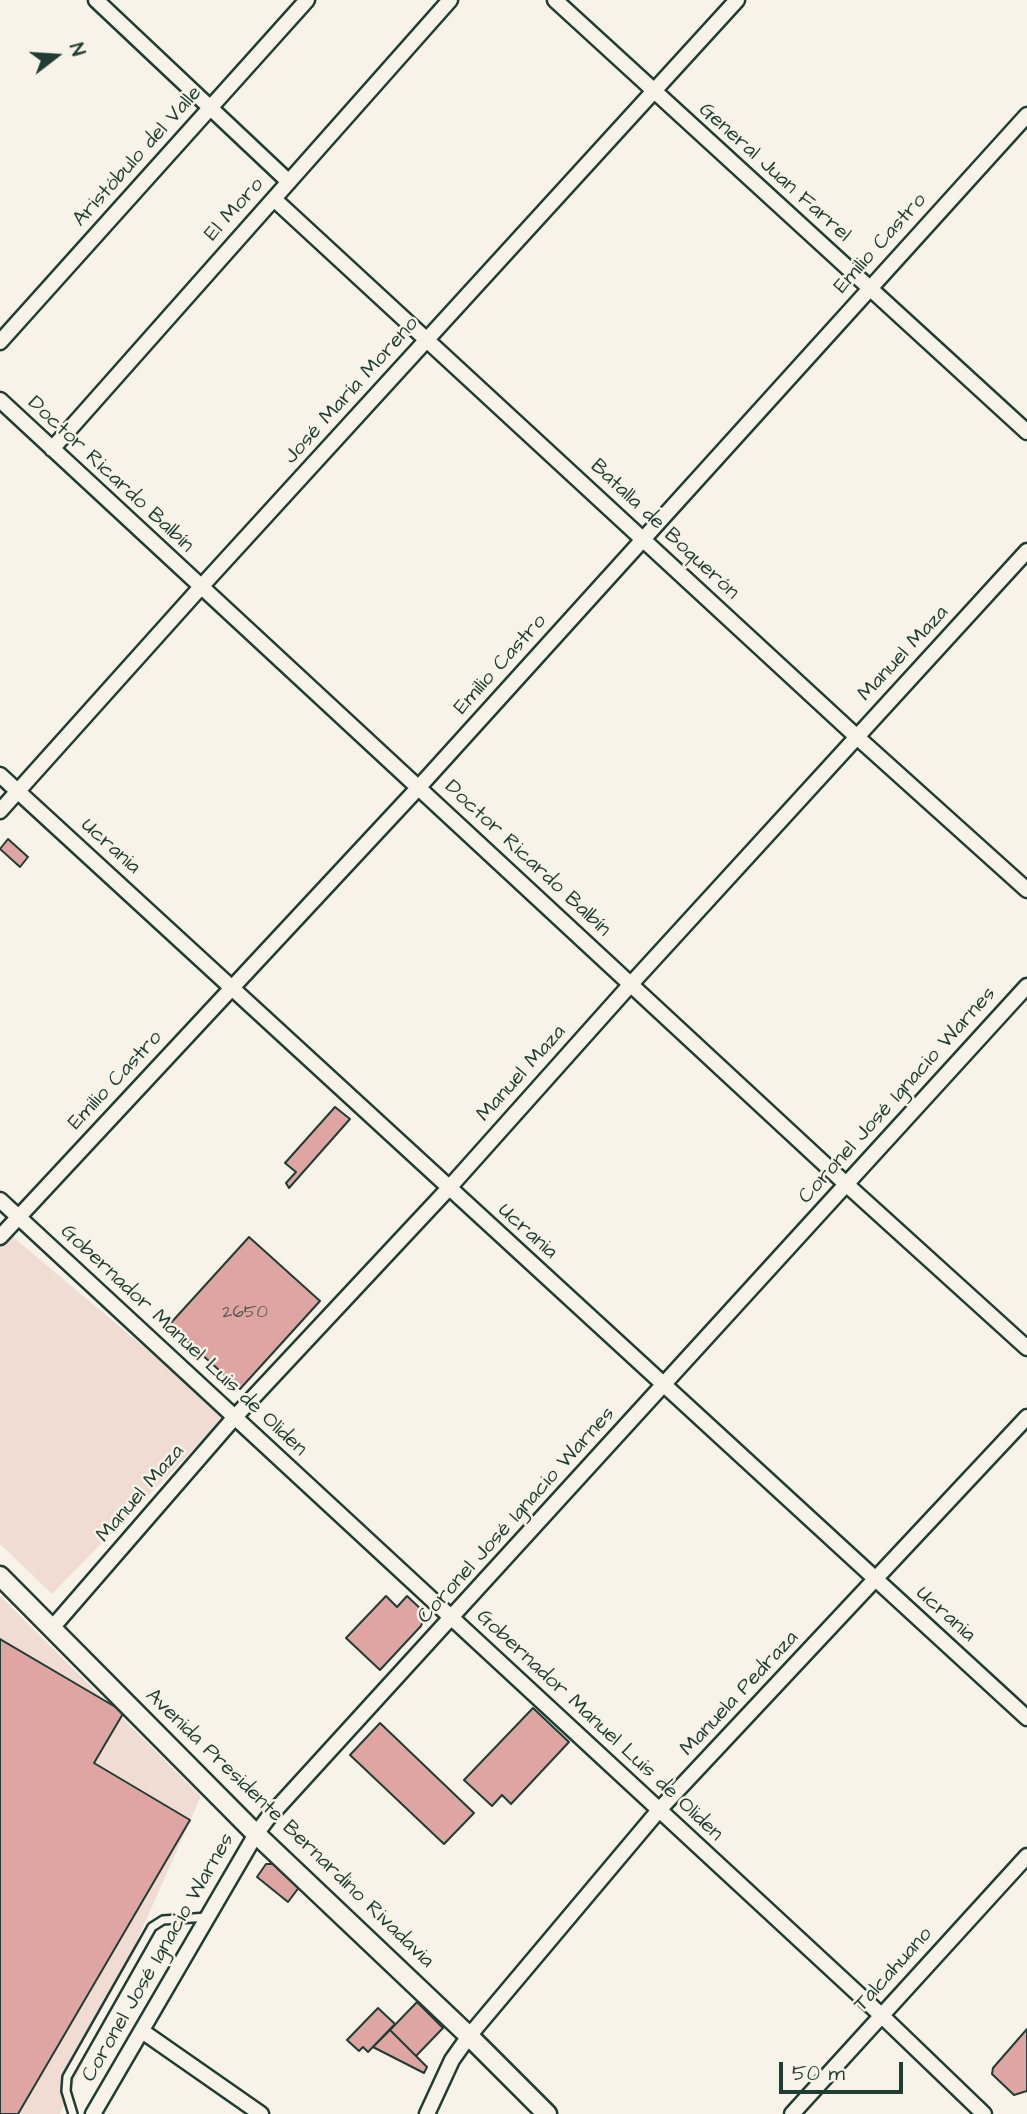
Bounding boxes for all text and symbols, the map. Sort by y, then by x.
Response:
north arrow [21,21,91,91]
text: N [62,40,91,59]
street label: Aristóbulo del Valle [68,81,208,233]
street label: General Juan Farrel [693,98,855,248]
street label: El Moro [200,173,270,247]
street label: Emilio Castro [829,189,933,299]
street label: José María Moreno [279,312,425,470]
street label: Doctor Ricardo Balbín [22,391,198,559]
street label: Batalla de Boquerón [584,454,744,606]
street label: Manuel Maza [853,601,955,707]
street label: Emilio Castro [449,610,553,720]
street label: Doctor Ricardo Balbín [439,775,615,943]
street label: Ucrania [75,814,145,880]
street label: Coronel José Ignacio Warnes [794,982,1002,1210]
street label: Manuel Maza [472,1020,572,1128]
street label: Emilio Castro [64,1026,168,1136]
street label: Ucrania [492,1199,562,1265]
street label: Gobernador Manuel Luis de Oliden [54,1220,312,1462]
house number: 2650 [222,1302,268,1324]
street label: Coronel José Ignacio Warnes [413,1402,621,1630]
street label: Manuel Maza [92,1440,190,1548]
street label: Ucrania [910,1582,980,1648]
street label: Gobernador Manuel Luis de Oliden [470,1605,728,1847]
street label: Manuela Pedraza [676,1626,804,1762]
street label: Avenida Presidente Bernardino Rivadavia [139,1684,439,1974]
street label: Coronel José Ignacio Warnes [77,1829,241,2087]
street label: Talcahuano [849,1923,939,2017]
scale bar [782,2048,906,2092]
text: 50 m [792,2059,845,2088]

